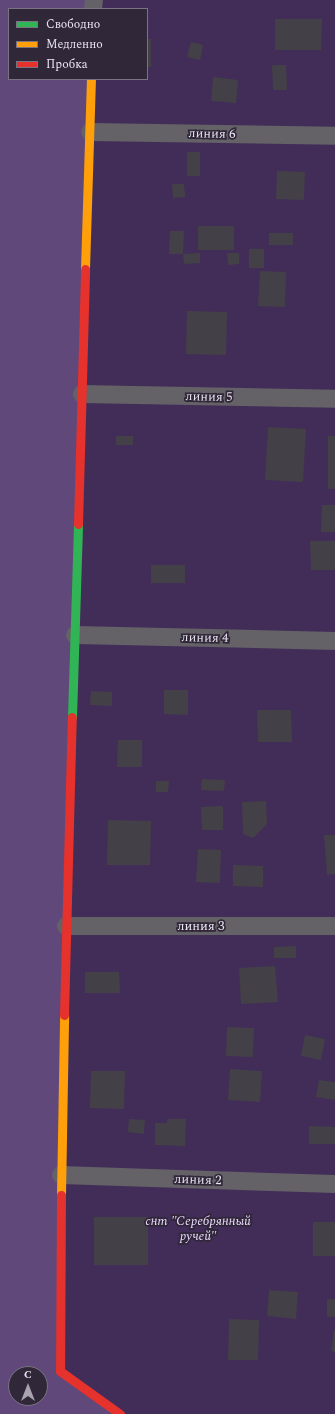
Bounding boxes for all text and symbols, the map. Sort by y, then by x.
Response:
legend [8,8,148,80]
text: Свободно [46,15,100,34]
text: Медленно [46,35,103,54]
text: Пробка [46,55,88,74]
street label: линия 6 [188,126,236,142]
street label: линия 5 [185,389,233,405]
street label: линия 4 [181,630,229,646]
street label: линия 3 [177,918,225,934]
street label: линия 2 [174,1171,222,1189]
park label: снт "Серебрянный ручей" [145,1214,251,1245]
north arrow [8,1366,48,1406]
text: С [24,1366,32,1383]

